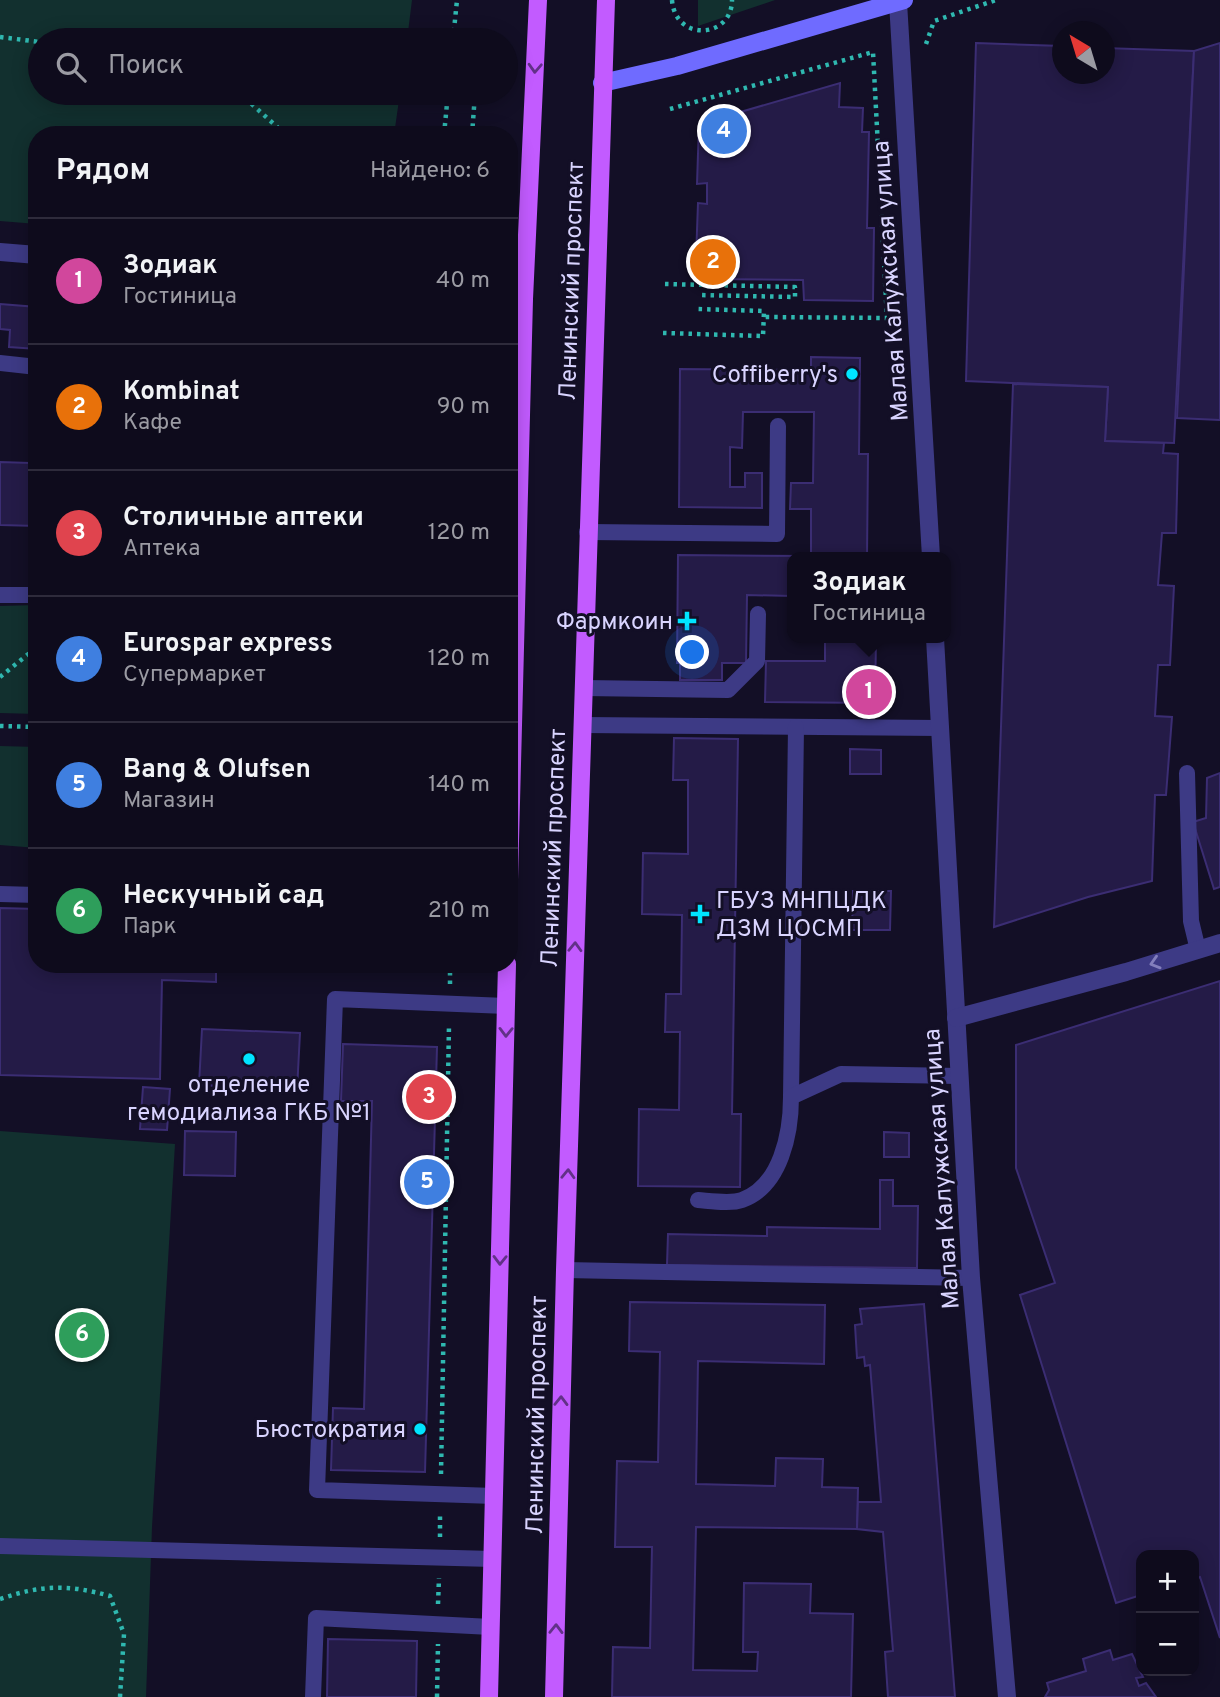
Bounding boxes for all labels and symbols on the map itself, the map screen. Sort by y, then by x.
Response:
north arrow [1052,21,1115,84]
one-way arrow [527,63,542,74]
pin: 4 [701,105,747,157]
street label: Малая Калужская улица [867,140,917,422]
street label: Ленинский проспект [554,161,592,401]
pin: 2 [690,236,736,288]
place label: Coffiberry's [712,361,838,391]
marker: Coffiberry's [844,366,860,382]
place label: Фармкоин [556,608,673,638]
marker: Фармкоин [679,613,695,629]
your location [675,635,709,669]
pin: 1 [846,666,892,718]
street label: Ленинский проспект [536,728,574,968]
place label: ГБУЗ МНПЦДК ДЗМ ЦОСМП [716,887,887,945]
marker: ГБУЗ МНПЦДК ДЗМ ЦОСМП [690,904,710,924]
one-way arrow [567,941,582,952]
one-way arrow [1149,955,1161,970]
one-way arrow [498,1027,513,1038]
street label: Малая Калужская улица [918,1028,968,1310]
marker: отделение гемодиализа ГКБ №1 [241,1051,257,1067]
place label: отделение гемодиализа ГКБ №1 [127,1071,371,1129]
pin: 3 [406,1071,452,1123]
pin: 5 [404,1156,450,1208]
one-way arrow [560,1168,575,1179]
one-way arrow [492,1255,508,1266]
street label: Ленинский проспект [521,1295,555,1535]
pin: 6 [59,1309,105,1361]
one-way arrow [554,1396,569,1407]
place label: Бюстократия [255,1416,406,1446]
marker: Бюстократия [412,1421,428,1437]
one-way arrow [548,1623,563,1634]

